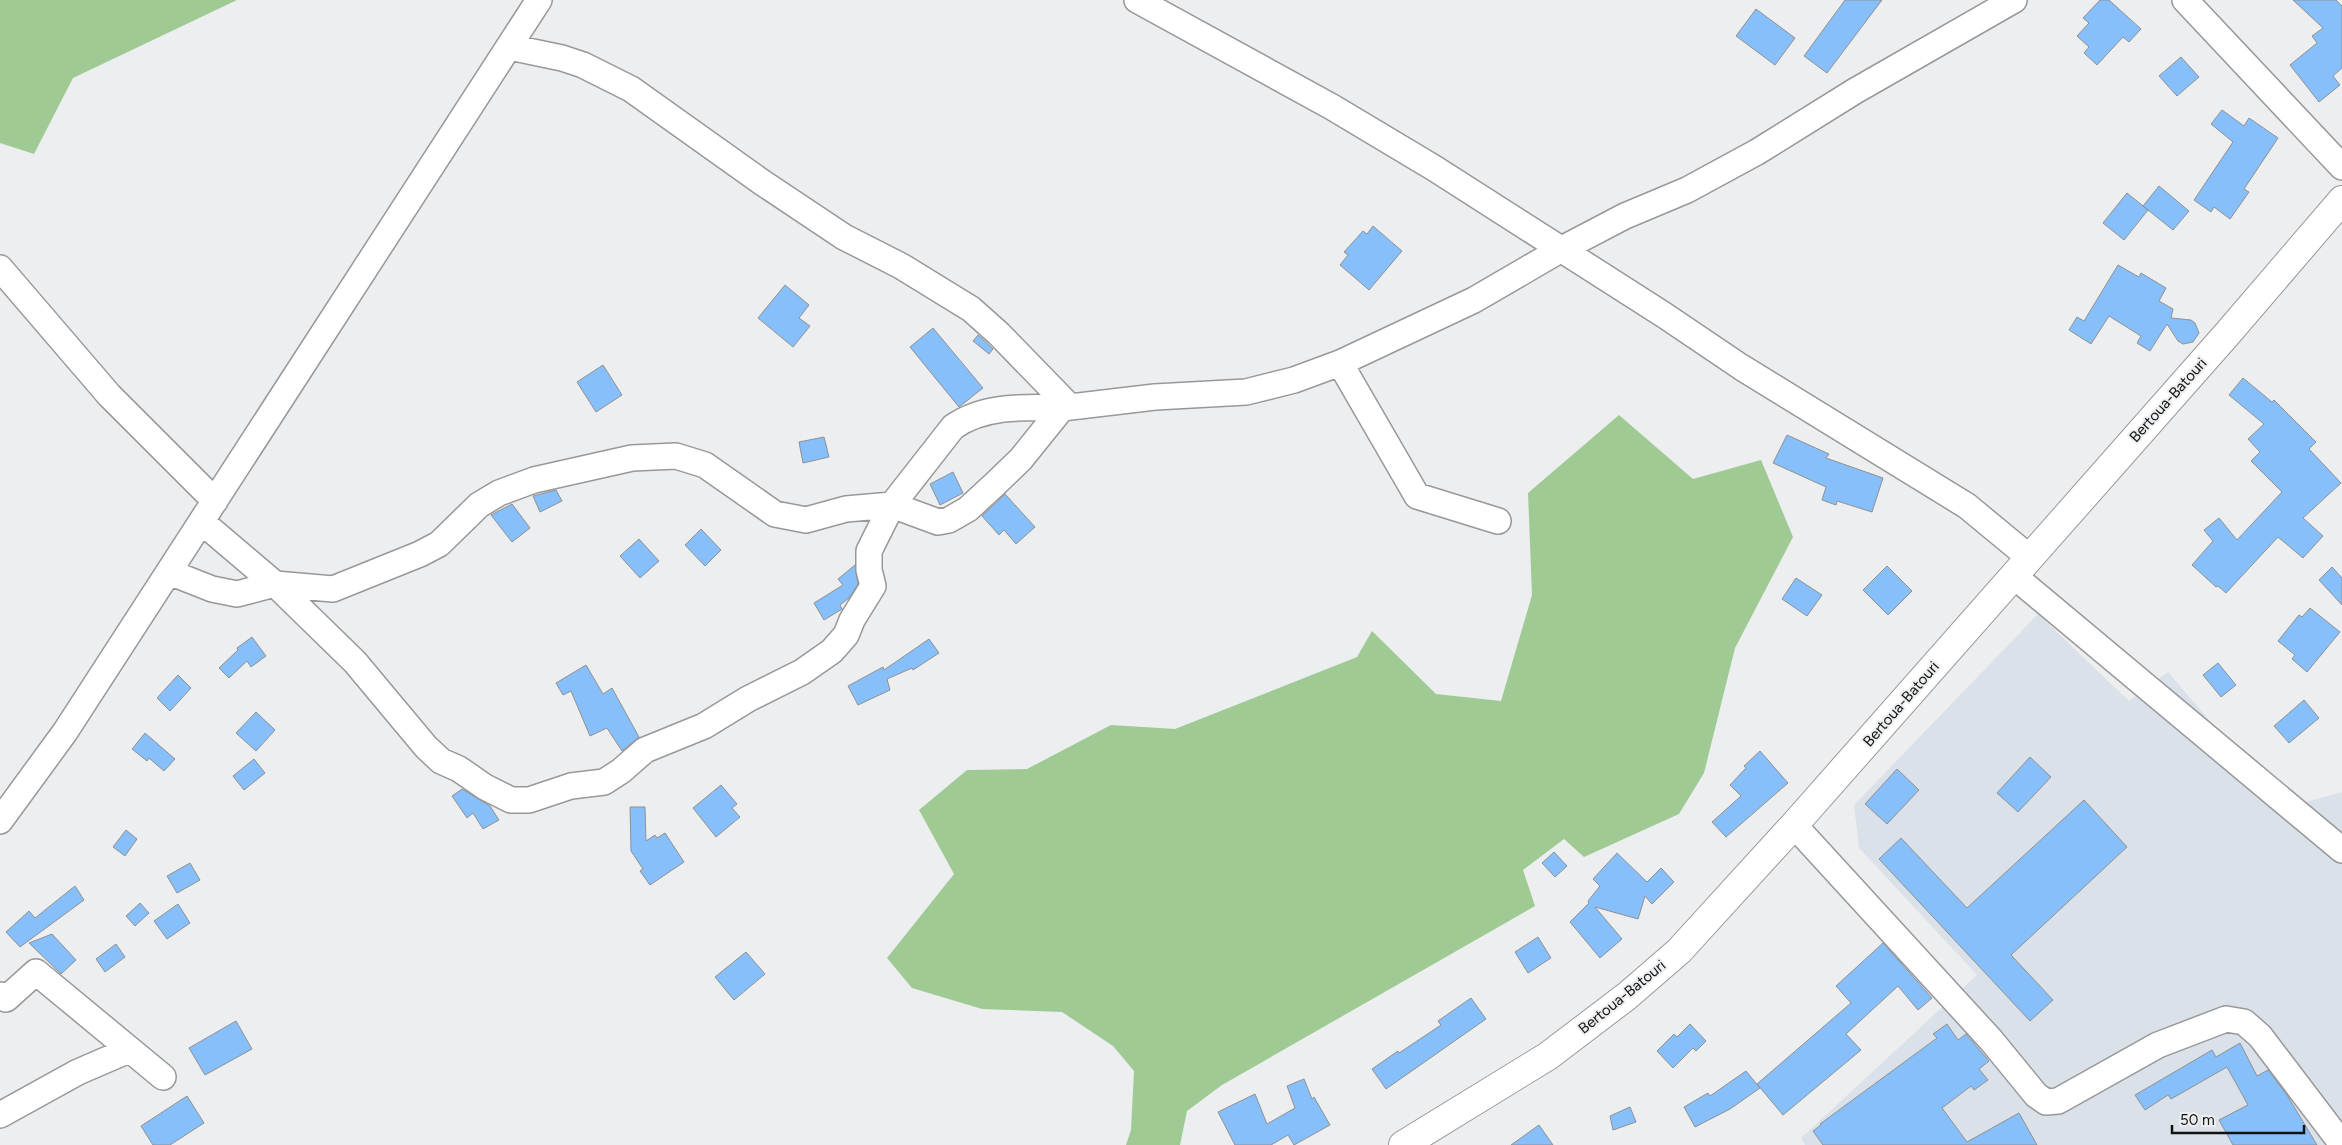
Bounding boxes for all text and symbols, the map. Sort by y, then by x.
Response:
street label: Bertoua-Batouri [2125,354,2211,446]
street label: Bertoua-Batouri [1859,658,1943,750]
street label: Bertoua-Batouri [1575,956,1669,1038]
scale bar [2172,1102,2304,1134]
text: 50 m [2180,1111,2215,1129]

